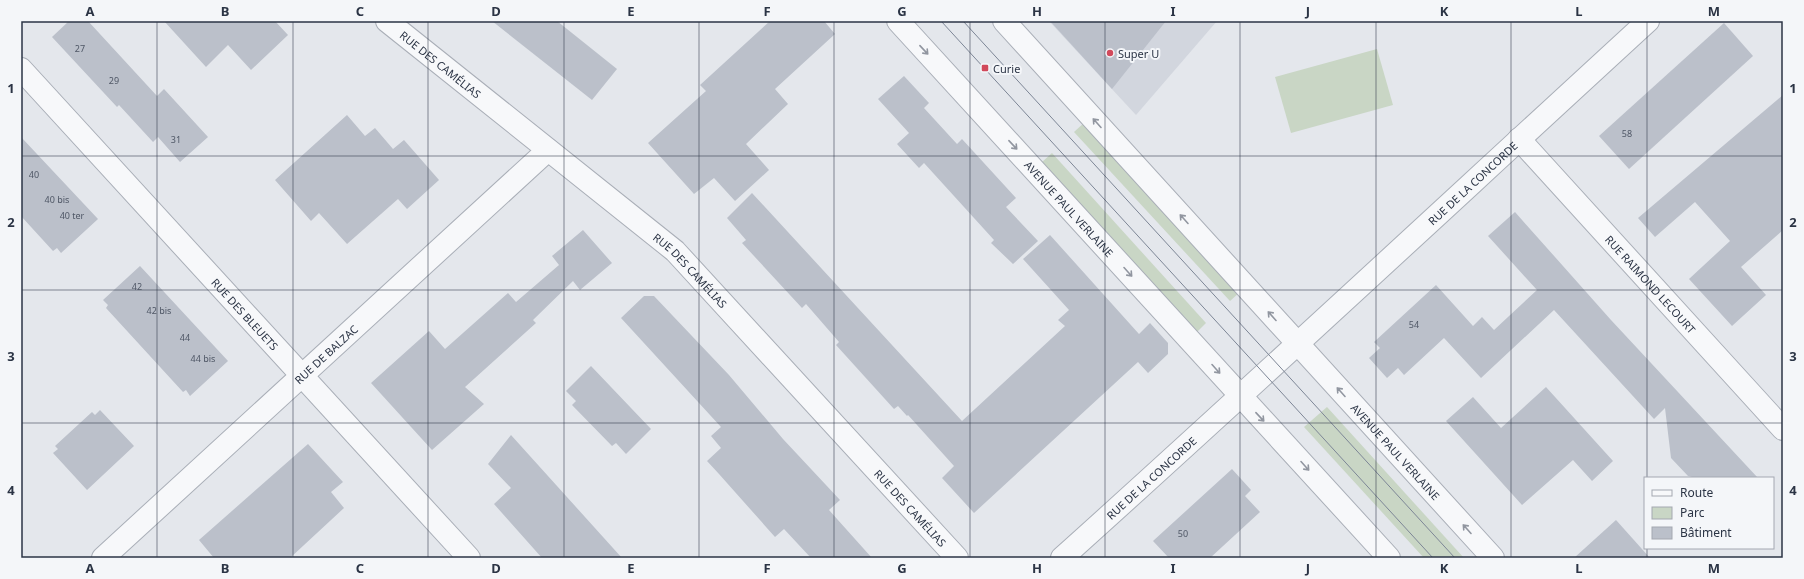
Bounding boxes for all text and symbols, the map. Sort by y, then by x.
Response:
text: A [86,2,95,20]
text: B [221,2,229,20]
text: C [356,2,364,20]
text: D [491,2,501,20]
text: E [627,2,635,20]
text: F [763,2,771,20]
text: G [897,2,907,20]
text: H [1032,2,1042,20]
text: I [1170,2,1176,20]
text: J [1305,2,1310,20]
text: K [1440,2,1449,20]
text: L [1575,2,1583,20]
text: M [1708,2,1720,20]
street label: RUE DES CAMÉLIAS [397,27,485,101]
house number: 27 [75,42,85,55]
one-way arrow [919,44,928,54]
place label: Super U [1118,46,1159,61]
marker: Super U [1105,48,1115,58]
place label: Curie [993,61,1020,76]
marker: Curie [980,63,990,73]
house number: 29 [109,74,119,87]
text: 1 [7,79,15,97]
text: 1 [1789,79,1797,97]
one-way arrow [1093,119,1102,129]
house number: 58 [1622,127,1632,140]
house number: 31 [171,133,181,146]
street label: RUE DE LA CONCORDE [1424,138,1520,228]
one-way arrow [1008,140,1017,150]
street label: AVENUE PAUL VERLAINE [1022,157,1117,260]
house number: 40 [29,168,39,181]
house number: 40 bis [45,193,69,206]
house number: 40 ter [60,209,85,222]
text: 2 [7,213,15,231]
text: 2 [1789,213,1797,231]
one-way arrow [1180,214,1189,225]
street label: RUE DES CAMÉLIAS [650,229,731,311]
street label: RUE RAIMOND LECOURT [1602,232,1699,336]
one-way arrow [1124,267,1133,278]
street label: RUE DES BLEUETS [209,275,282,353]
house number: 42 [132,280,142,293]
house number: 42 bis [147,304,171,317]
one-way arrow [1267,311,1276,321]
house number: 54 [1409,318,1419,331]
street label: RUE DE BALZAC [291,321,361,387]
house number: 44 [180,331,190,344]
text: 3 [7,347,15,365]
text: 3 [1789,347,1797,365]
house number: 44 bis [191,352,215,365]
one-way arrow [1211,363,1220,374]
one-way arrow [1337,387,1346,397]
street label: AVENUE PAUL VERLAINE [1348,400,1444,503]
one-way arrow [1255,412,1264,422]
street label: RUE DE LA CONCORDE [1103,433,1199,522]
one-way arrow [1300,460,1309,471]
street label: RUE DES CAMÉLIAS [871,466,950,549]
legend [1644,477,1774,549]
text: 4 [7,481,15,499]
text: 4 [1789,481,1797,499]
text: Route [1680,484,1713,501]
text: Parc [1680,504,1705,521]
one-way arrow [1462,524,1472,534]
text: Bâtiment [1680,524,1732,541]
house number: 50 [1178,527,1188,540]
text: A [86,559,95,577]
text: B [221,559,229,577]
text: C [356,559,364,577]
text: D [491,559,501,577]
text: E [627,559,635,577]
text: F [763,559,771,577]
text: G [897,559,907,577]
text: H [1032,559,1042,577]
text: I [1170,559,1176,577]
text: J [1305,559,1310,577]
text: K [1440,559,1449,577]
text: L [1575,559,1583,577]
text: M [1708,559,1720,577]

